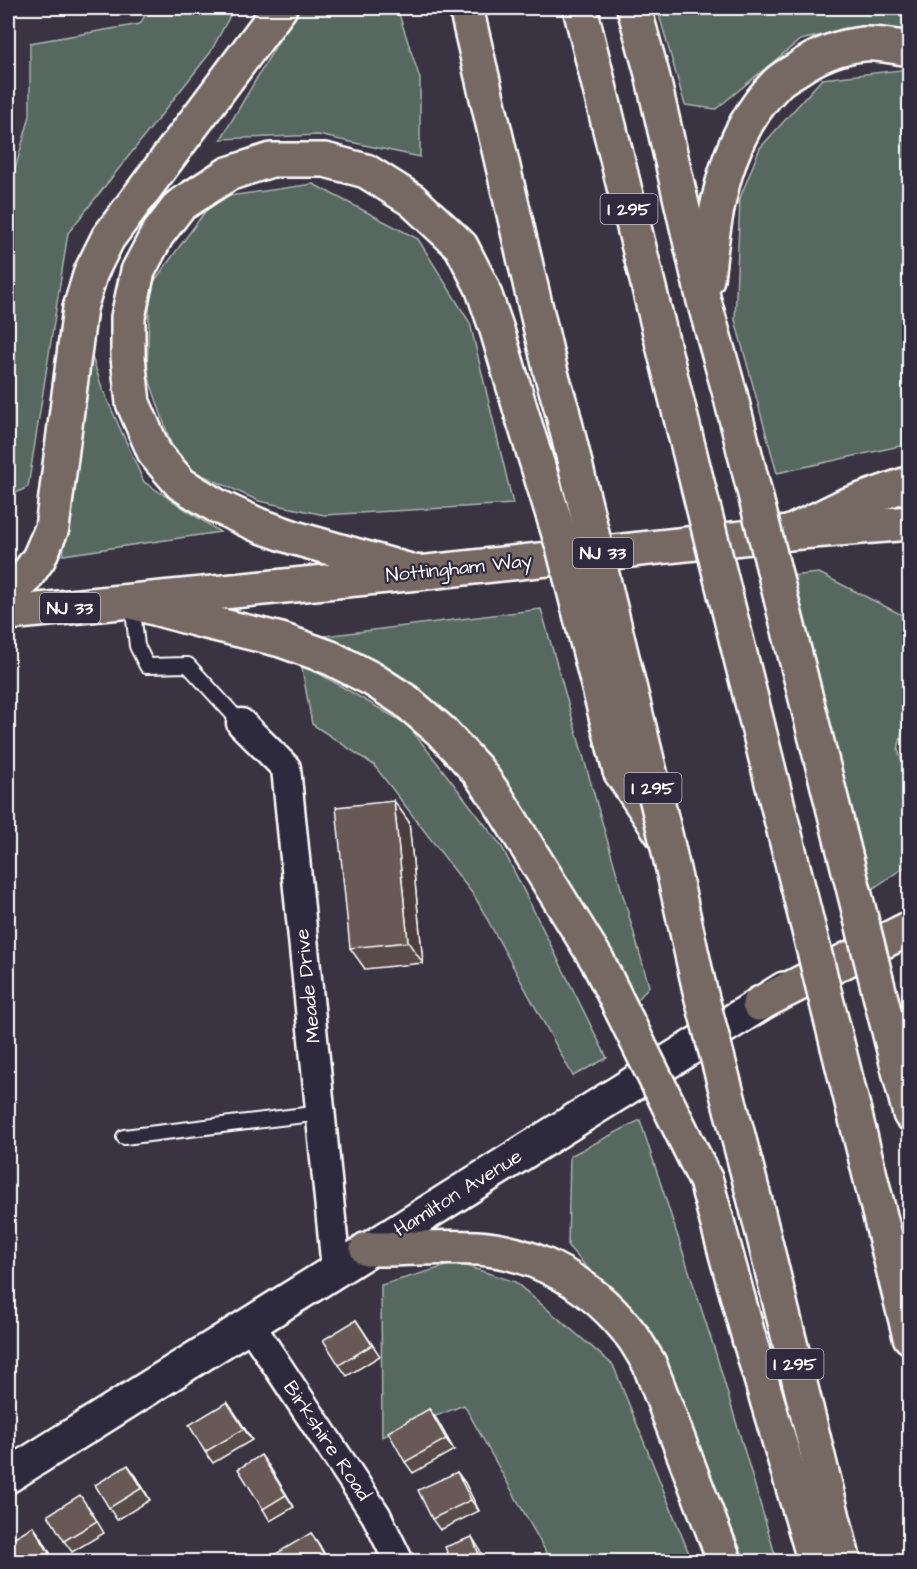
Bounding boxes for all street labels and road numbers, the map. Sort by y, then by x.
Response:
road number: I 295 [600,194,658,224]
road number: NJ 33 [573,538,633,568]
street label: Nottingham Way [384,546,534,591]
road number: NJ 33 [40,593,100,623]
road number: I 295 [624,773,682,803]
street label: Meade Drive [288,927,328,1045]
street label: Hamilton Avenue [389,1142,528,1244]
road number: I 295 [766,1349,824,1379]
street label: Birkshire Road [276,1375,378,1507]

